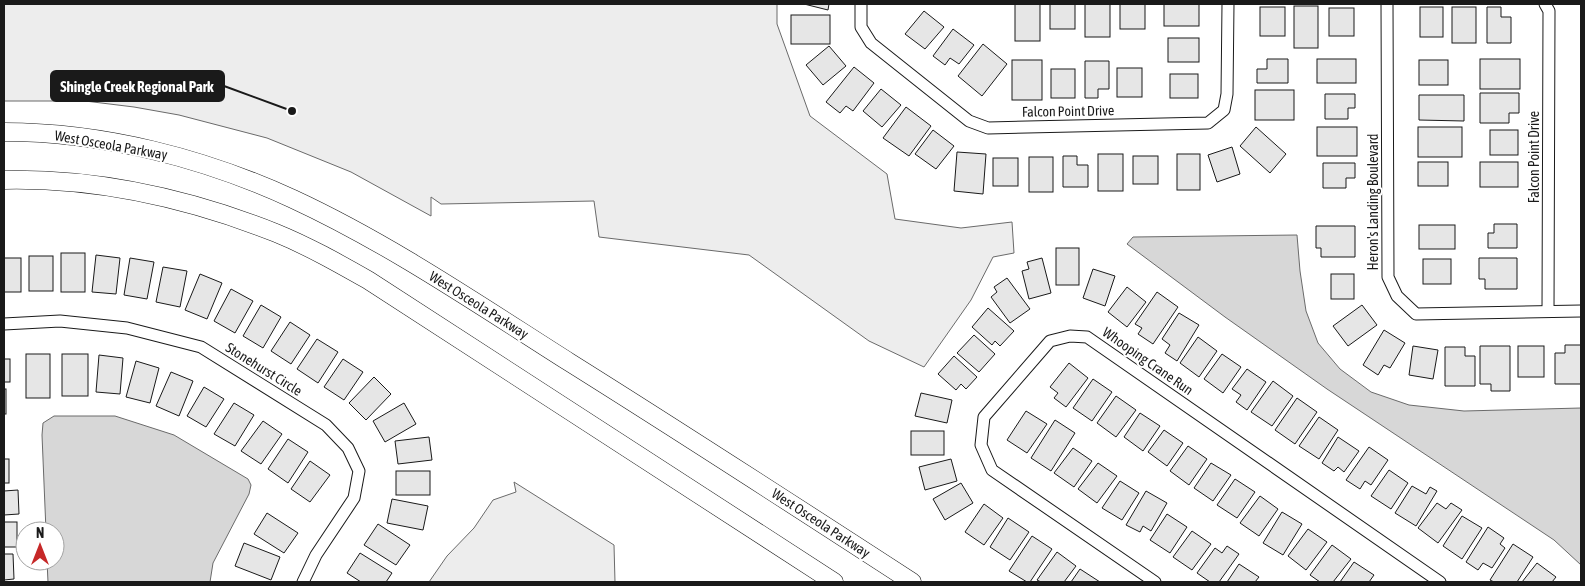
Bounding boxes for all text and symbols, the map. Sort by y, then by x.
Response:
callout: Shingle Creek Regional Park [51,71,224,101]
text: Shingle Creek Regional Park [60,78,214,95]
street label: Falcon Point Drive [1022,102,1114,120]
street label: Falcon Point Drive [1526,111,1542,203]
street label: West Osceola Parkway [53,127,169,163]
street label: Heron's Landing Boulevard [1365,134,1381,270]
street label: West Osceola Parkway [426,268,532,342]
street label: Whooping Crane Run [1100,324,1196,398]
street label: Stonehurst Circle [223,339,305,399]
street label: West Osceola Parkway [769,485,873,561]
north arrow [15,521,65,571]
text: N [36,525,44,541]

